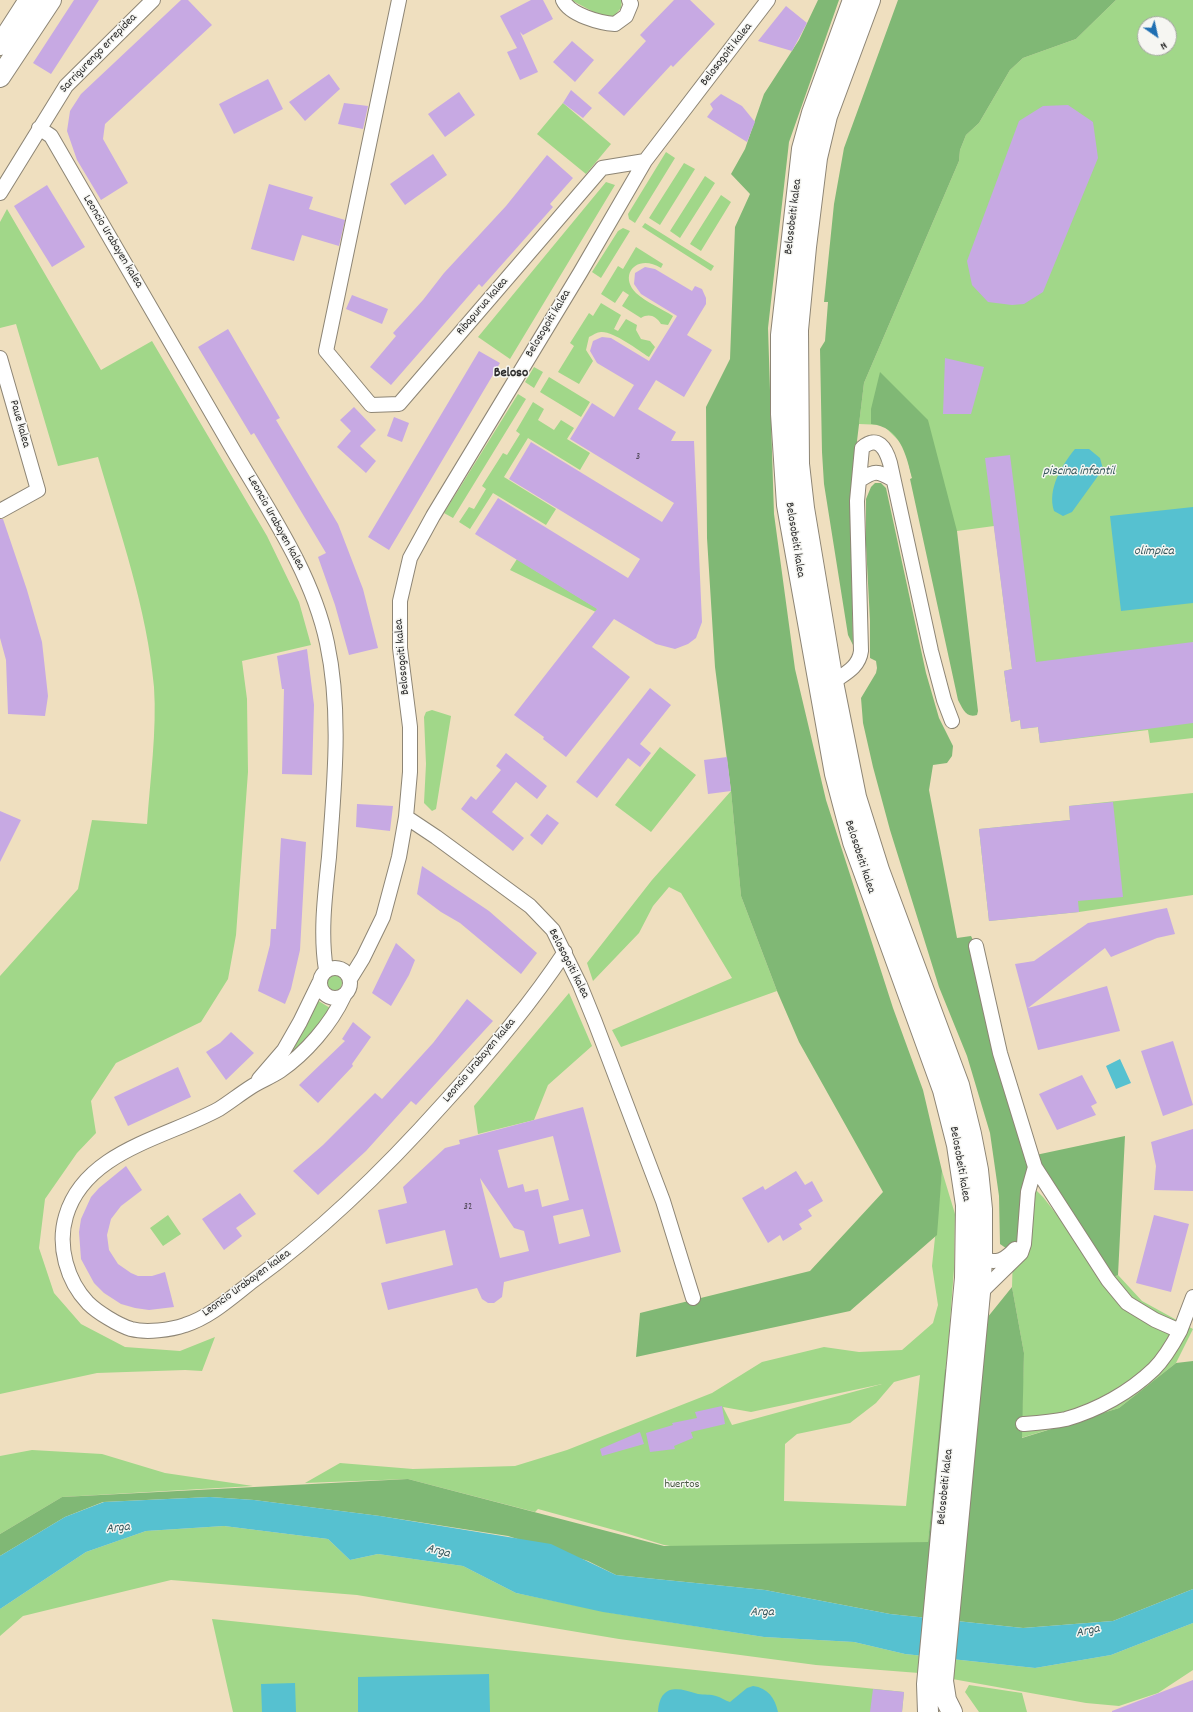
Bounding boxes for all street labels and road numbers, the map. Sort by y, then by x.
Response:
street label: Sarrigurengo errepidea [57,11,141,97]
street label: Belosogoiti kalea [698,21,756,89]
street label: Belosobeiti kalea [782,178,806,256]
street label: Leoncio Urabayen kalea [79,193,145,291]
street label: Ribapurua kalea [454,275,512,339]
street label: Belosogoiti kalea [523,288,575,360]
street label: Paue kalea [5,399,33,449]
street label: Leoncio Urabayen kalea [243,473,307,573]
street label: Belosobeiti kalea [781,501,807,579]
street label: Belosogoiti kalea [393,619,413,695]
street label: Belosobeiti kalea [840,819,878,895]
street label: Belosogoiti kalea [544,927,592,1001]
street label: Leoncio Urabayen kalea [441,1016,519,1106]
street label: Belosobeiti kalea [945,1125,973,1203]
street label: Leoncio Urabayen kalea [200,1247,294,1321]
street label: Belosobeiti kalea [935,1448,957,1526]

